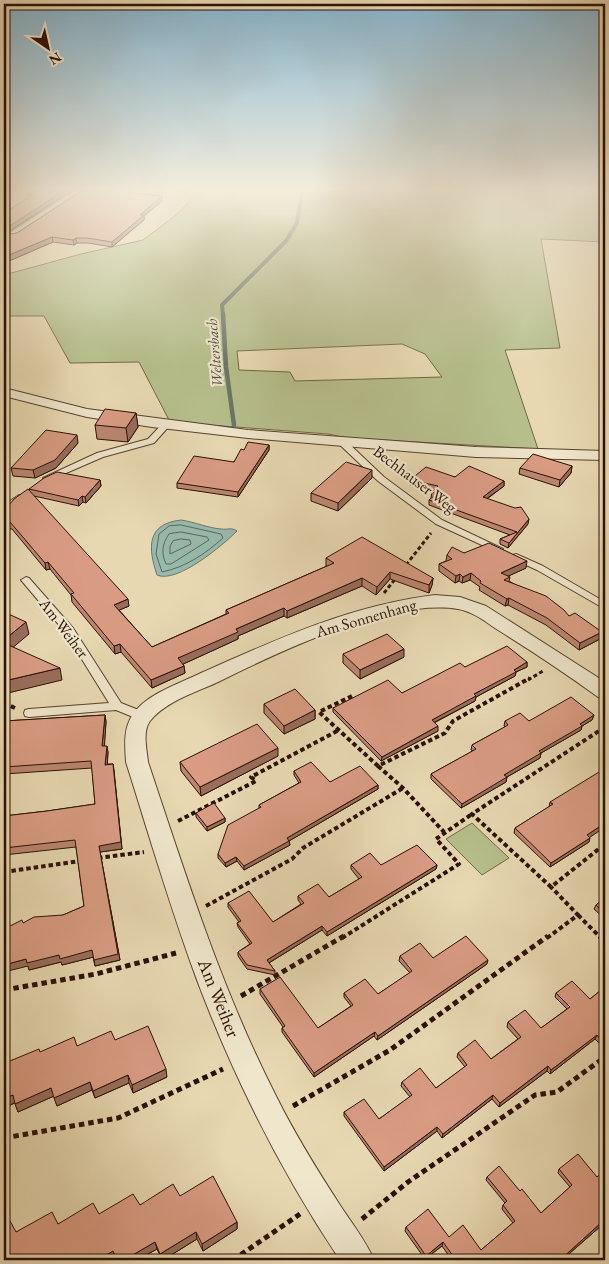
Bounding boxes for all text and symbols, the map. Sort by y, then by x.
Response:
north arrow [22,22,72,72]
text: N [45,48,65,70]
water label: Weltersbach [202,317,226,388]
street label: Bechhauser Weg [369,441,462,518]
street label: Am Weiher [34,593,94,663]
street label: Am Sonnenhang [312,593,420,643]
street label: Am Weiher [192,954,246,1042]

